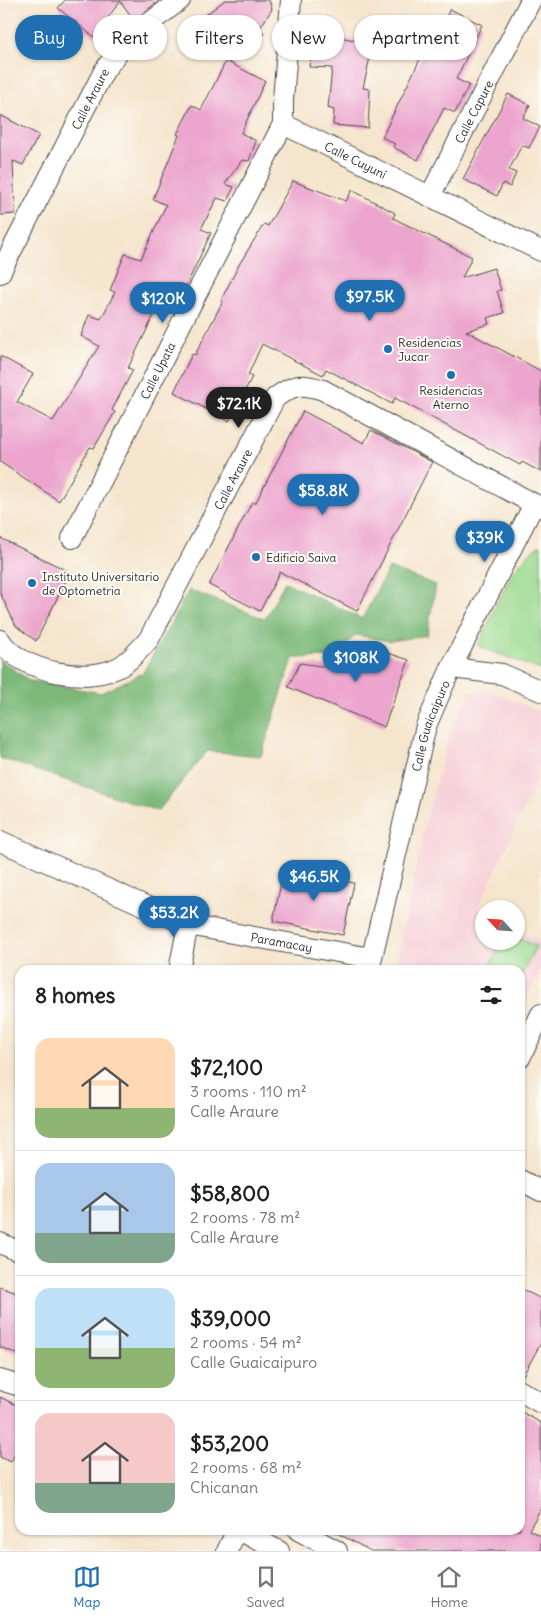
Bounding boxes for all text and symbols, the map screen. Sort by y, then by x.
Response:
chip: Buy [15,15,83,60]
chip: Rent [93,15,167,60]
chip: Filters [177,15,262,60]
chip: New [272,15,344,60]
chip: Apartment [354,15,477,60]
street label: Calle Araure [68,66,112,132]
street label: Calle Capure [451,77,496,146]
street label: Calle Cuyuní [322,138,390,182]
pin: $97.5K [329,280,411,322]
pin: $120K [128,282,198,324]
text: $97.5K [346,286,394,306]
text: $120K [141,288,185,308]
place label: Residencias Jucar [398,335,462,364]
street label: Calle Upata [137,339,178,402]
marker: Residencias Jucar [382,343,394,355]
marker: Residencias Aterno [445,369,457,381]
place label: Residencias Aterno [419,383,483,412]
pin: $72.1K [198,386,280,429]
text: $72.1K [217,393,261,413]
street label: Calle Araure [210,446,255,512]
pin: $58.8K [282,474,364,516]
text: $58.8K [298,480,348,500]
pin: $39K [455,520,515,563]
text: $39K [466,527,504,547]
place label: Edificio Saiva [266,550,337,565]
marker: Edificio Saiva [250,551,262,563]
place label: Instituto Universitario de Optometria [42,569,160,598]
marker: Instituto Universitario de Optometria [26,577,38,589]
pin: $108K [321,640,391,683]
text: $108K [334,647,378,667]
street label: Calle Guaicaipuro [408,678,452,773]
pin: $46.5K [273,860,355,902]
text: $46.5K [289,866,339,886]
pin: $53.2K [133,896,215,938]
north arrow [475,900,525,950]
map controls [475,900,525,950]
text: $53.2K [149,902,199,922]
street label: Paramacay [250,929,314,955]
icon: filters [477,981,505,1009]
text: 8 homes [35,982,115,1009]
text: $72,100 [190,1054,263,1081]
icon: home [75,1058,135,1118]
text: 3 rooms · 110 m² [190,1081,307,1101]
text: Calle Araure [190,1101,279,1121]
text: $58,800 [190,1180,270,1207]
icon: home [75,1183,135,1243]
text: 2 rooms · 78 m² [190,1207,300,1227]
text: Calle Araure [190,1227,279,1247]
text: $39,000 [190,1305,271,1332]
icon: home [75,1308,135,1368]
text: 2 rooms · 54 m² [190,1332,302,1352]
text: Calle Guaicaipuro [190,1352,317,1372]
text: $53,200 [190,1430,269,1457]
icon: home [75,1433,135,1493]
text: 2 rooms · 68 m² [190,1457,302,1477]
text: Chicanan [190,1477,258,1497]
tab: Map [73,1563,101,1611]
tab: Saved [246,1563,285,1611]
tab: Home [430,1563,468,1611]

